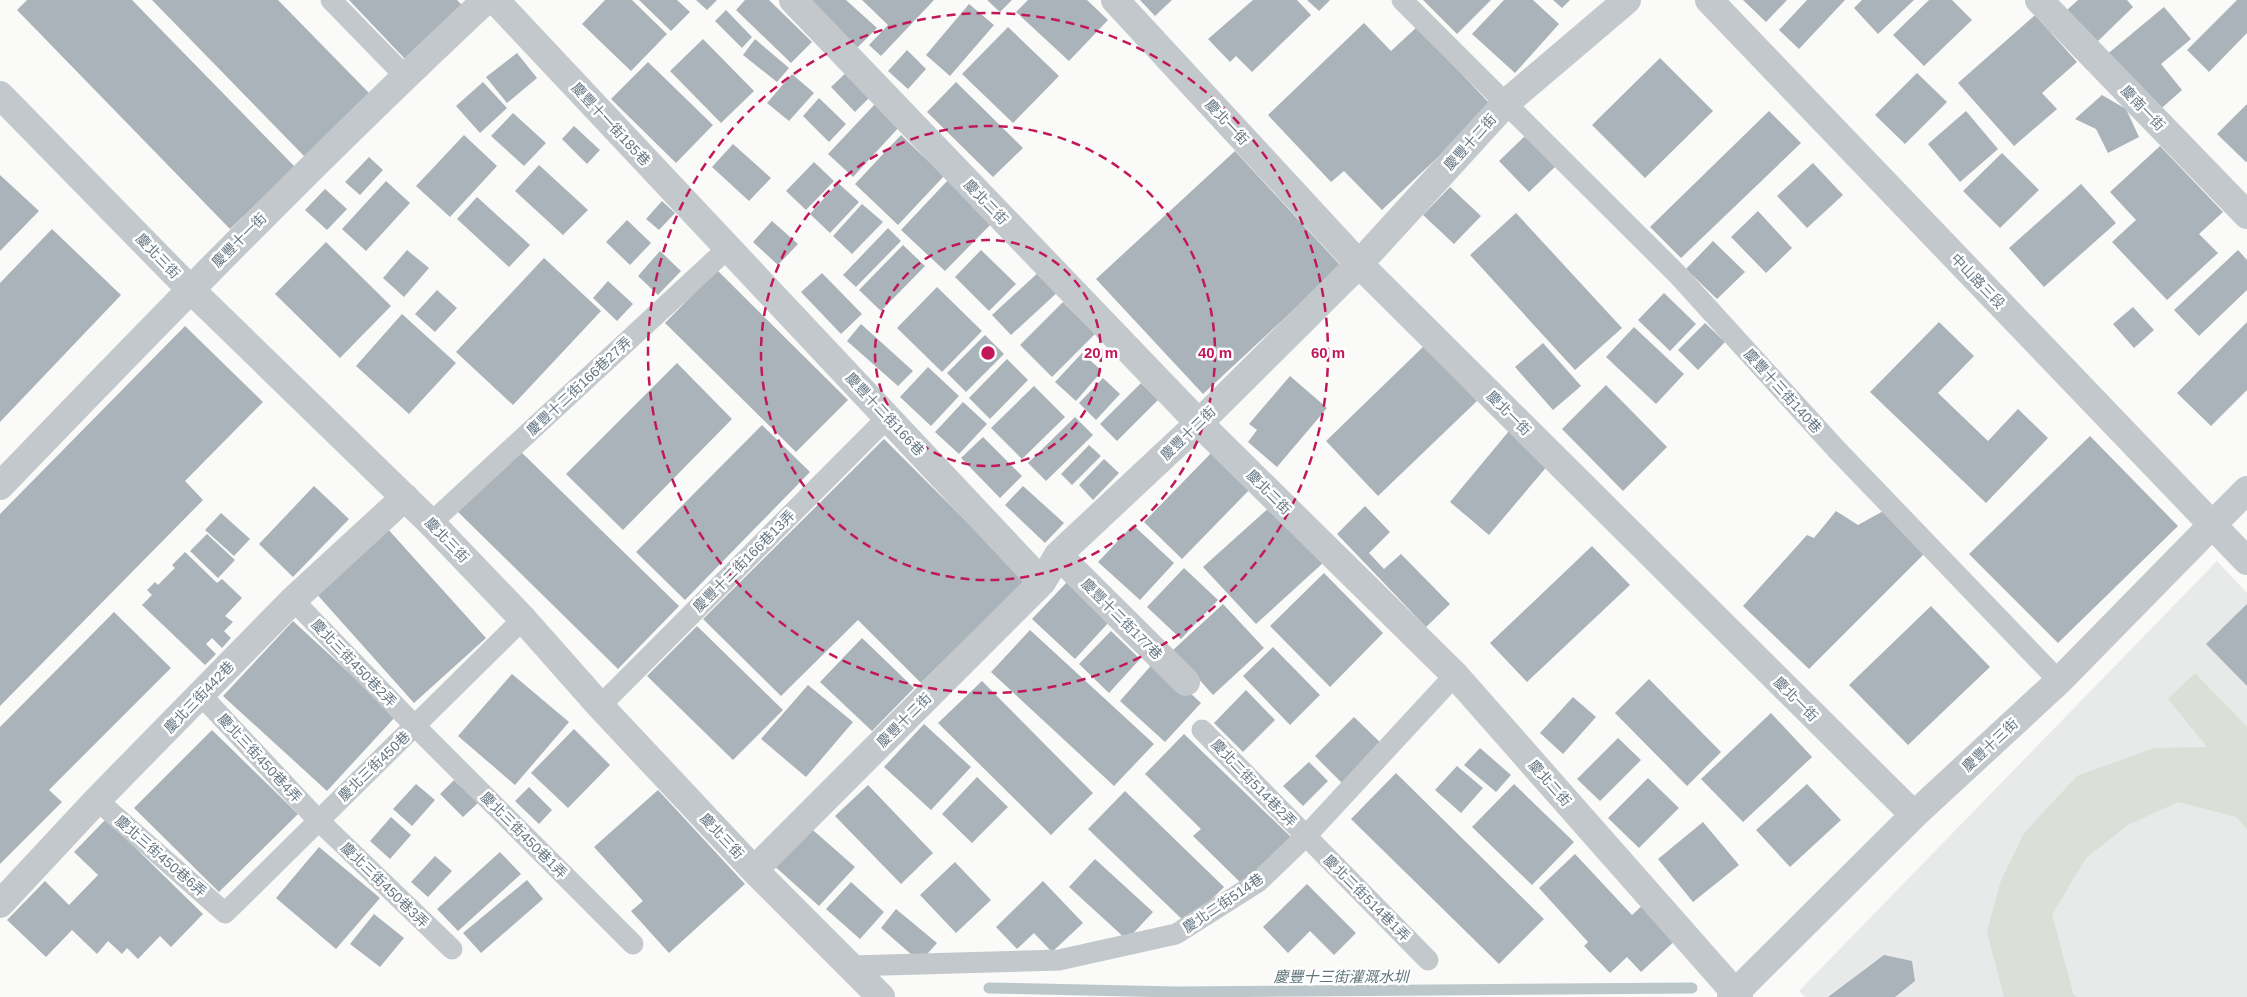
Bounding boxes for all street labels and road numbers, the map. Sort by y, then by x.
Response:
street label: 慶豐十一街185巷 [569,79,653,169]
street label: 慶南一街 [2118,82,2168,134]
street label: 慶北一街 [1202,96,1252,148]
street label: 慶豐十二街 [1441,111,1499,173]
street label: 慶北二街 [961,176,1011,228]
street label: 慶豐十一街 [209,210,269,270]
street label: 慶北三街 [133,230,183,282]
street label: 中山路三段 [1948,250,2008,312]
street label: 慶豐十二街166巷27弄 [523,333,635,439]
street label: 慶豐十三街140巷 [1741,346,1825,436]
street label: 慶豐十二街166巷 [843,369,927,459]
street label: 慶北一街 [1484,388,1534,438]
street label: 慶豐十二街 [1157,403,1219,463]
street label: 慶北二街 [1244,467,1294,517]
street label: 慶豐十二街166巷13弄 [690,507,798,615]
street label: 慶北三街 [422,514,472,566]
street label: 慶豐十二街177巷 [1078,575,1166,663]
street label: 慶北三街450巷2弄 [308,616,400,710]
street label: 慶北三街442巷 [161,658,237,736]
street label: 慶北一街 [1771,674,1821,724]
street label: 慶豐十二街 [874,690,934,750]
street label: 慶北三街450巷4弄 [215,710,305,806]
street label: 慶豐十三街 [1959,715,2021,775]
street label: 慶北三街450巷 [335,728,413,804]
street label: 慶北二街514巷2弄 [1208,736,1300,830]
street label: 慶北二街 [1526,757,1574,809]
street label: 慶北三街450巷1弄 [478,789,570,881]
street label: 慶北三街 [697,810,747,862]
street label: 慶北三街450巷6弄 [112,812,210,900]
street label: 慶北三街450巷3弄 [338,839,432,931]
street label: 慶北二街514巷1弄 [1321,852,1413,944]
street label: 慶北二街514巷 [1180,870,1266,936]

